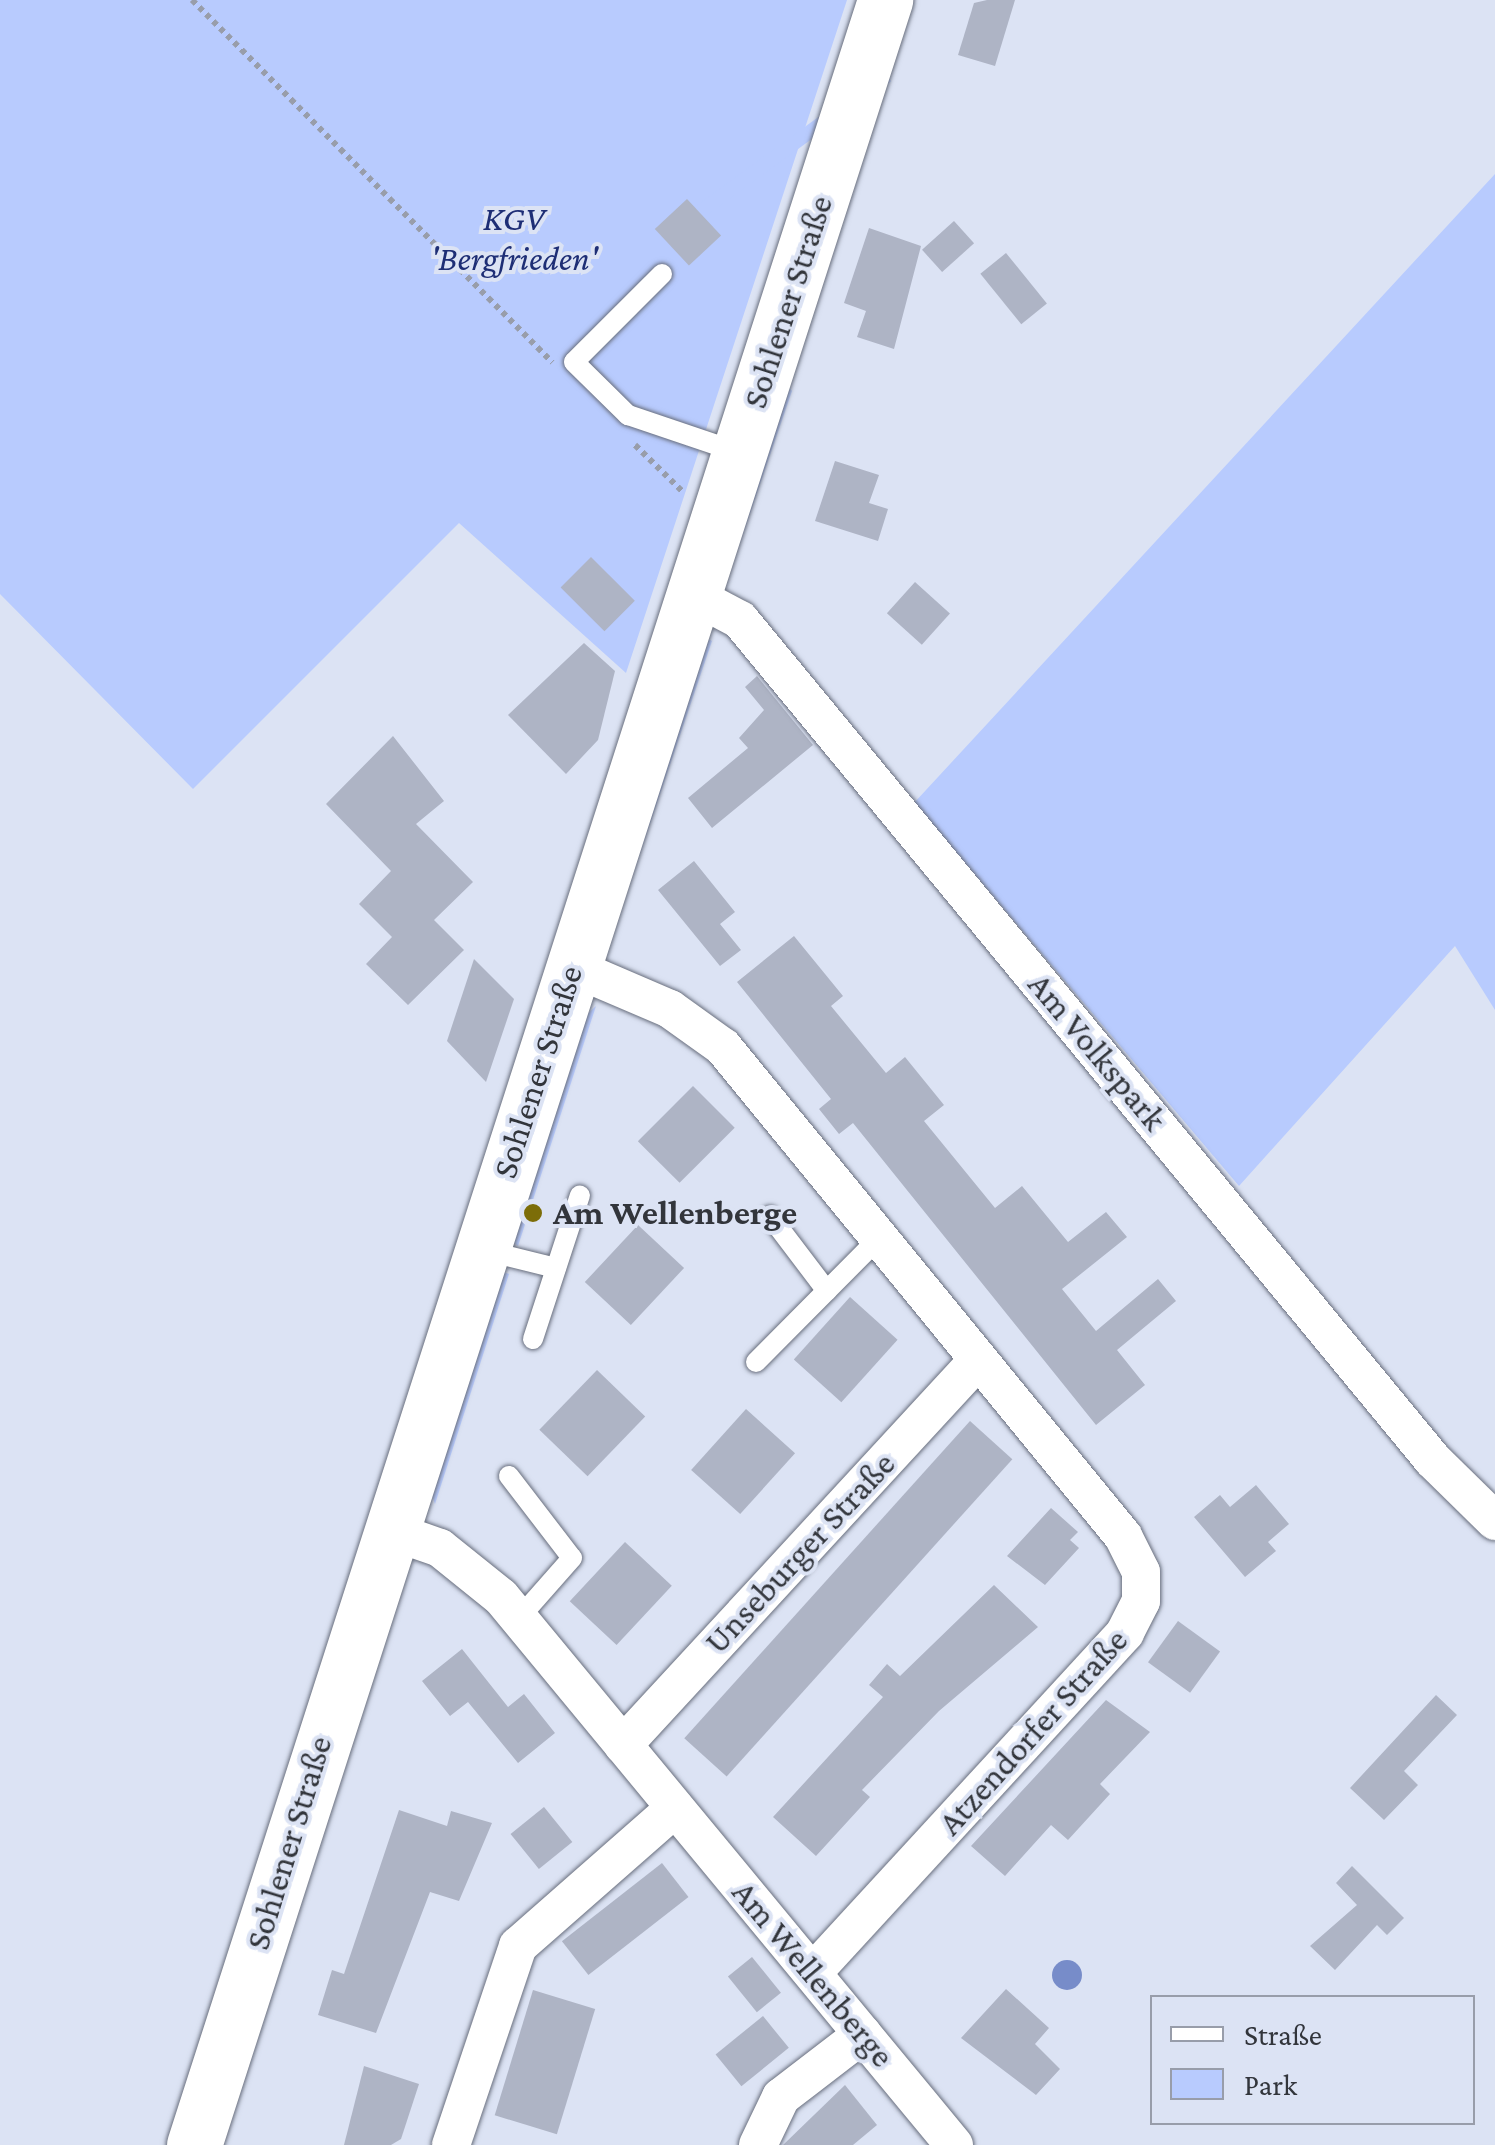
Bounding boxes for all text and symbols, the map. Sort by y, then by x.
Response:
street label: Sohlener Straße [734,190,842,414]
park label: KGV 'Bergfrieden' [430,198,598,280]
street label: Sohlener Straße [484,960,592,1184]
street label: Am Volkspark [1019,964,1175,1140]
place label: Am Wellenberge [553,1192,797,1234]
marker: Am Wellenberge [522,1202,544,1224]
street label: Unseburger Straße [696,1443,904,1663]
street label: Atzendorfer Straße [929,1620,1137,1844]
street label: Sohlener Straße [237,1731,341,1955]
street label: Am Wellenberge [723,1872,903,2076]
legend [1150,1995,1475,2125]
text: Straße [1244,2018,1322,2051]
text: Park [1244,2068,1297,2101]

